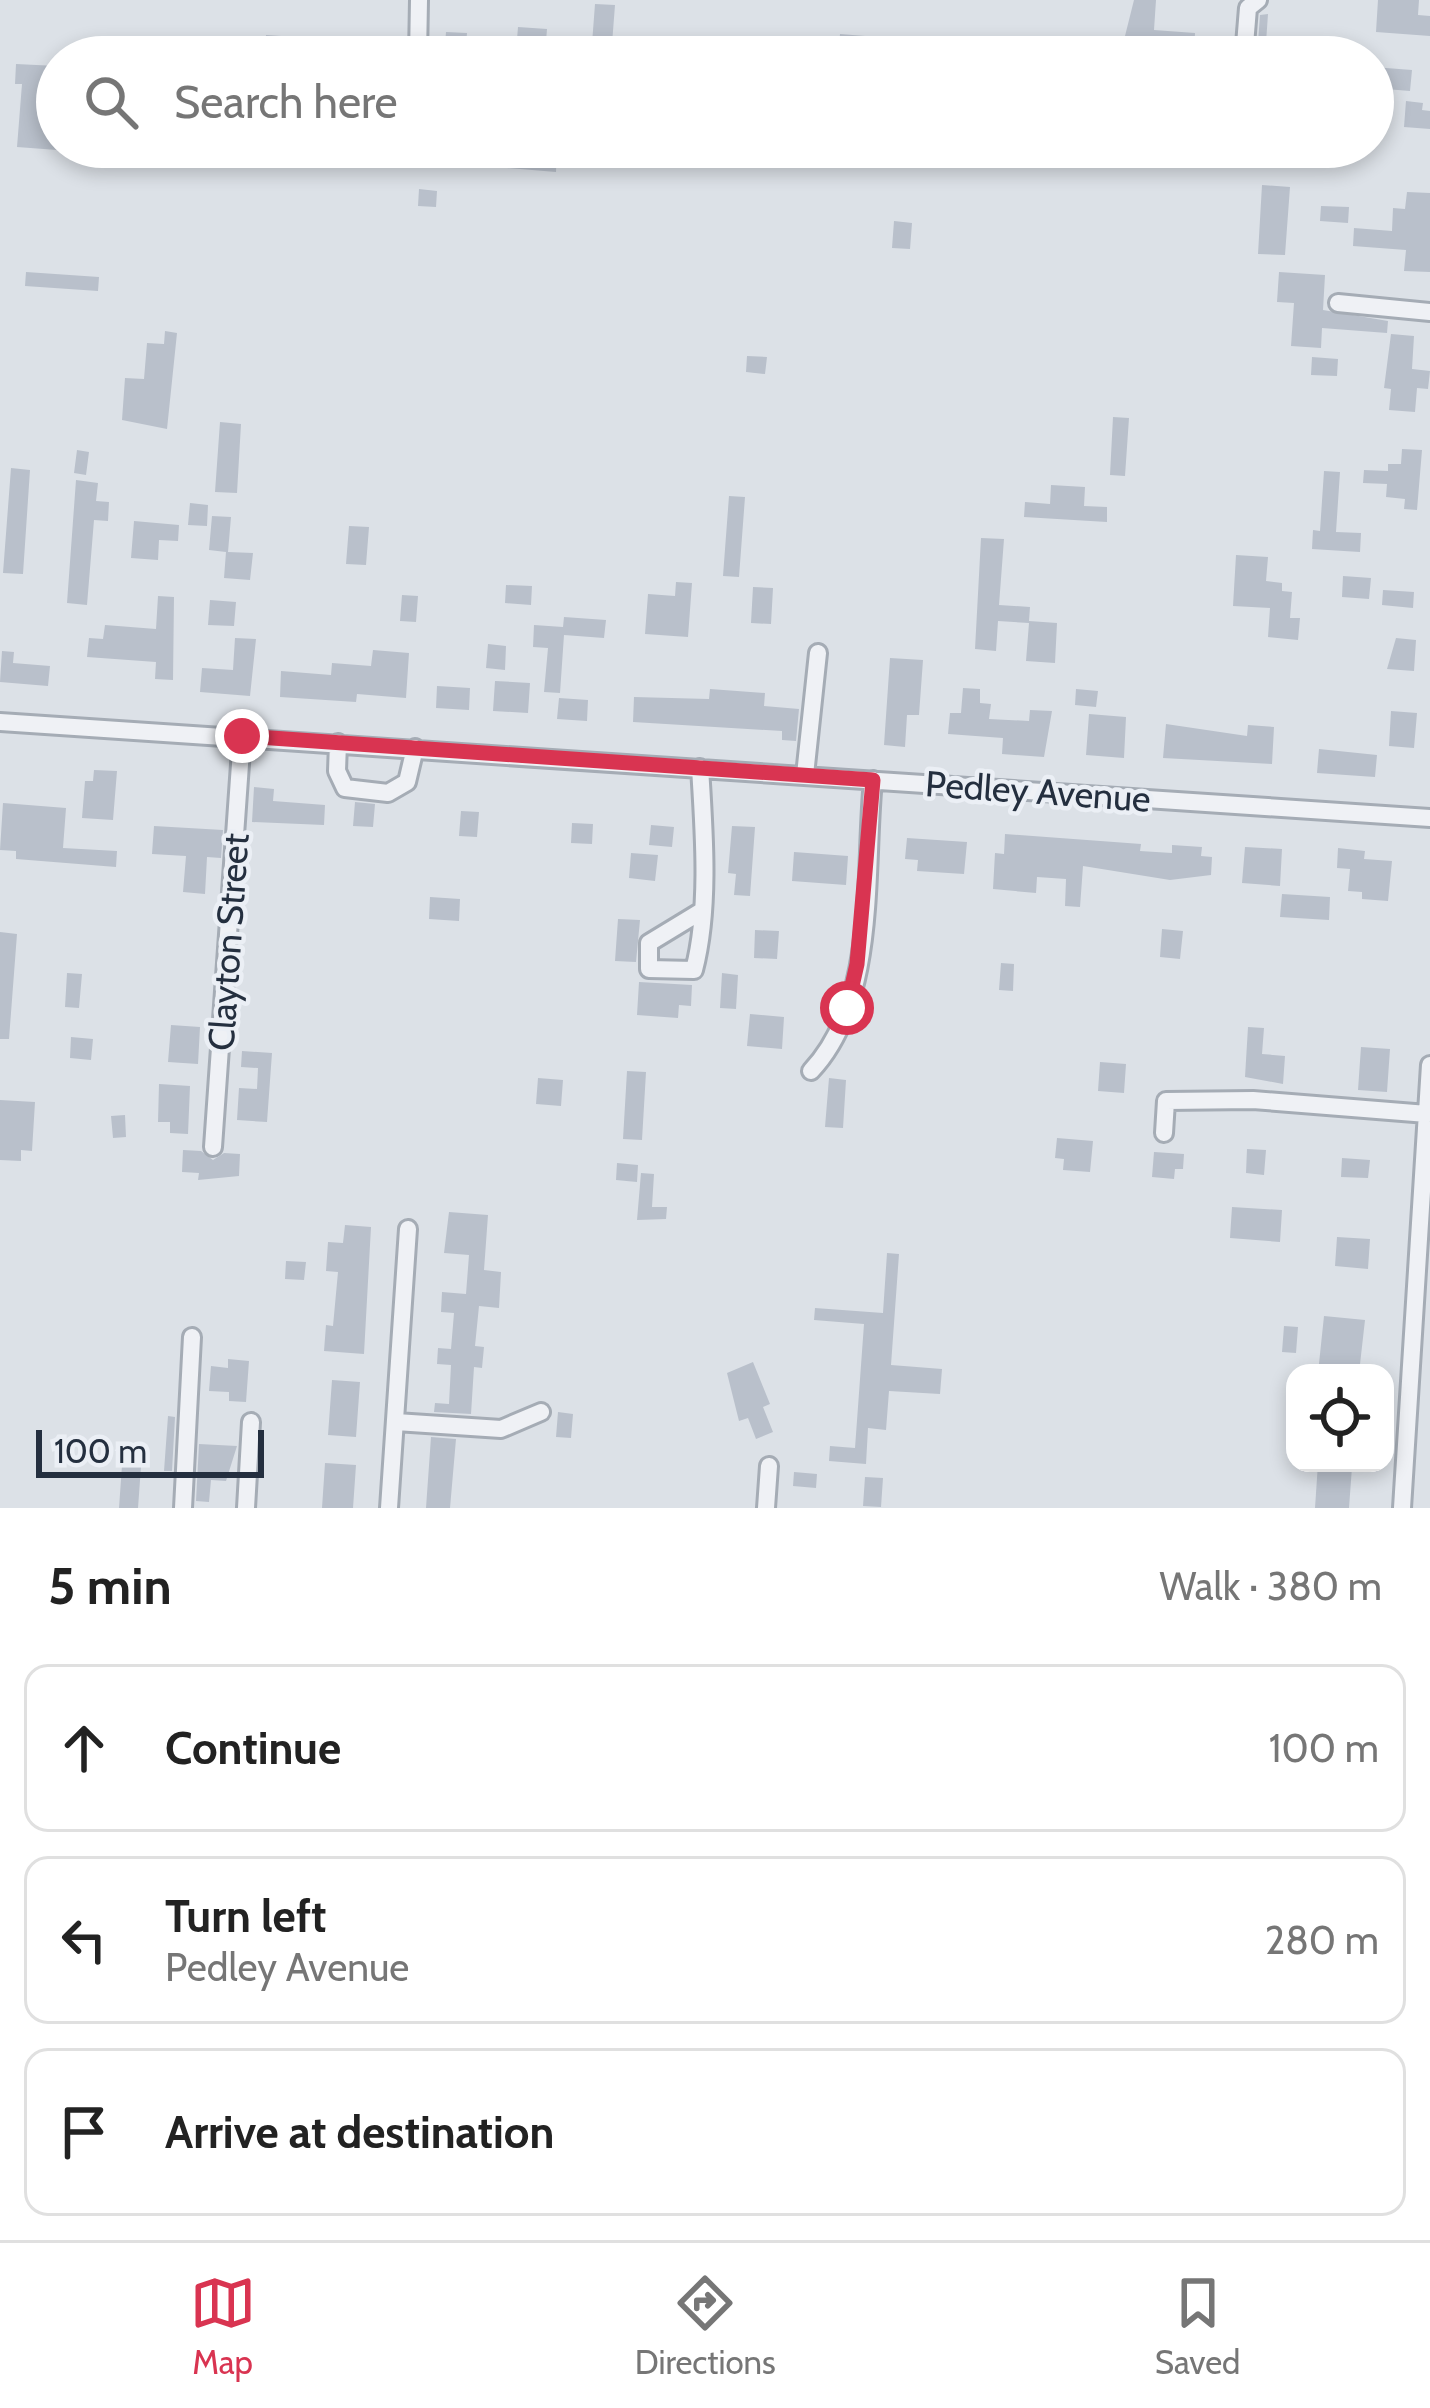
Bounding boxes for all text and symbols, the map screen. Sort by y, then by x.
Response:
search box [36,36,1394,168]
icon: search [78,69,144,135]
text: Search here [174,75,398,129]
route end [215,709,269,763]
street label: Pedley Avenue [924,761,1152,821]
street label: Clayton Street [198,832,258,1052]
route start [820,981,874,1035]
map controls [1286,1364,1394,1472]
button: locate [1286,1364,1394,1472]
scale bar [36,1424,264,1477]
text: 100 m [54,1431,147,1471]
text: 5 min [48,1555,172,1617]
text: Walk · 380 m [1160,1562,1382,1610]
icon: ahead [51,1715,117,1781]
text: Continue [165,1721,341,1775]
text: 100 m [1269,1724,1379,1772]
text: Turn left [165,1889,327,1943]
icon: left [51,1907,117,1973]
text: 280 m [1265,1916,1379,1964]
text: Pedley Avenue [165,1943,409,1991]
icon: arrive [51,2099,117,2165]
text: Arrive at destination [165,2105,554,2159]
tab: Map [190,2270,256,2382]
tab: Directions [635,2270,776,2382]
tab: Saved [1155,2270,1240,2382]

